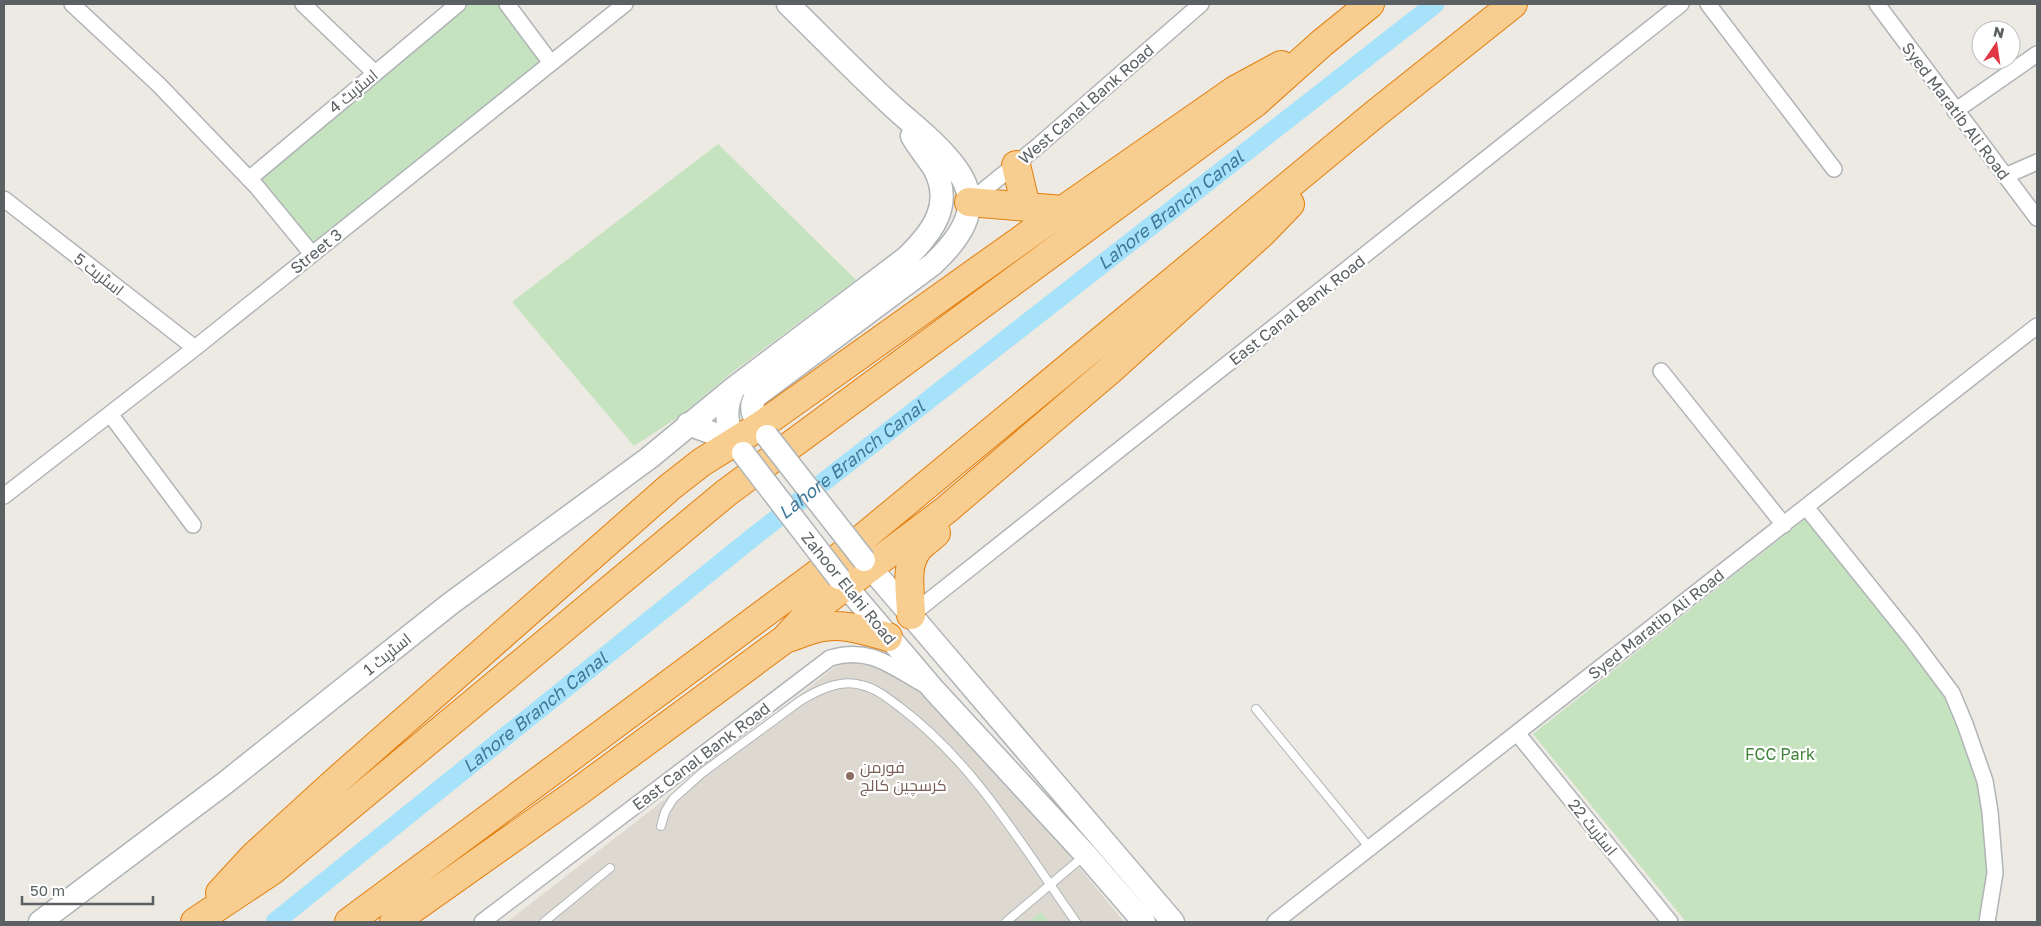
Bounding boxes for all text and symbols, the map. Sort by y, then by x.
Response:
north arrow [1971,20,2021,70]
text: N [1992,22,2006,41]
street label: Syed Maratib Ali Road [1898,38,2014,184]
street label: West Canal Bank Road [1014,40,1158,168]
street label: اسٹریٹ 4 [324,65,382,117]
water label: Lahore Branch Canal [1093,145,1249,274]
street label: Street 3 [286,224,346,278]
street label: اسٹریٹ 5 [70,248,128,300]
street label: East Canal Bank Road [1225,251,1369,369]
water label: Lahore Branch Canal [774,395,930,523]
street label: Zahoor Elahi Road [797,528,901,648]
street label: Syed Maratib Ali Road [1584,565,1728,683]
street label: اسٹریٹ 1 [359,629,415,679]
water label: Lahore Branch Canal [458,646,612,777]
street label: East Canal Bank Road [628,698,774,814]
park label: FCC Park [1745,744,1815,764]
place label: فورمن کرسچین کالج [860,757,947,797]
marker: فورمن کرسچین کالج [844,770,856,782]
street label: اسٹریٹ 22 [1564,795,1622,859]
scale bar [22,874,154,906]
text: 50 m [30,881,65,899]

